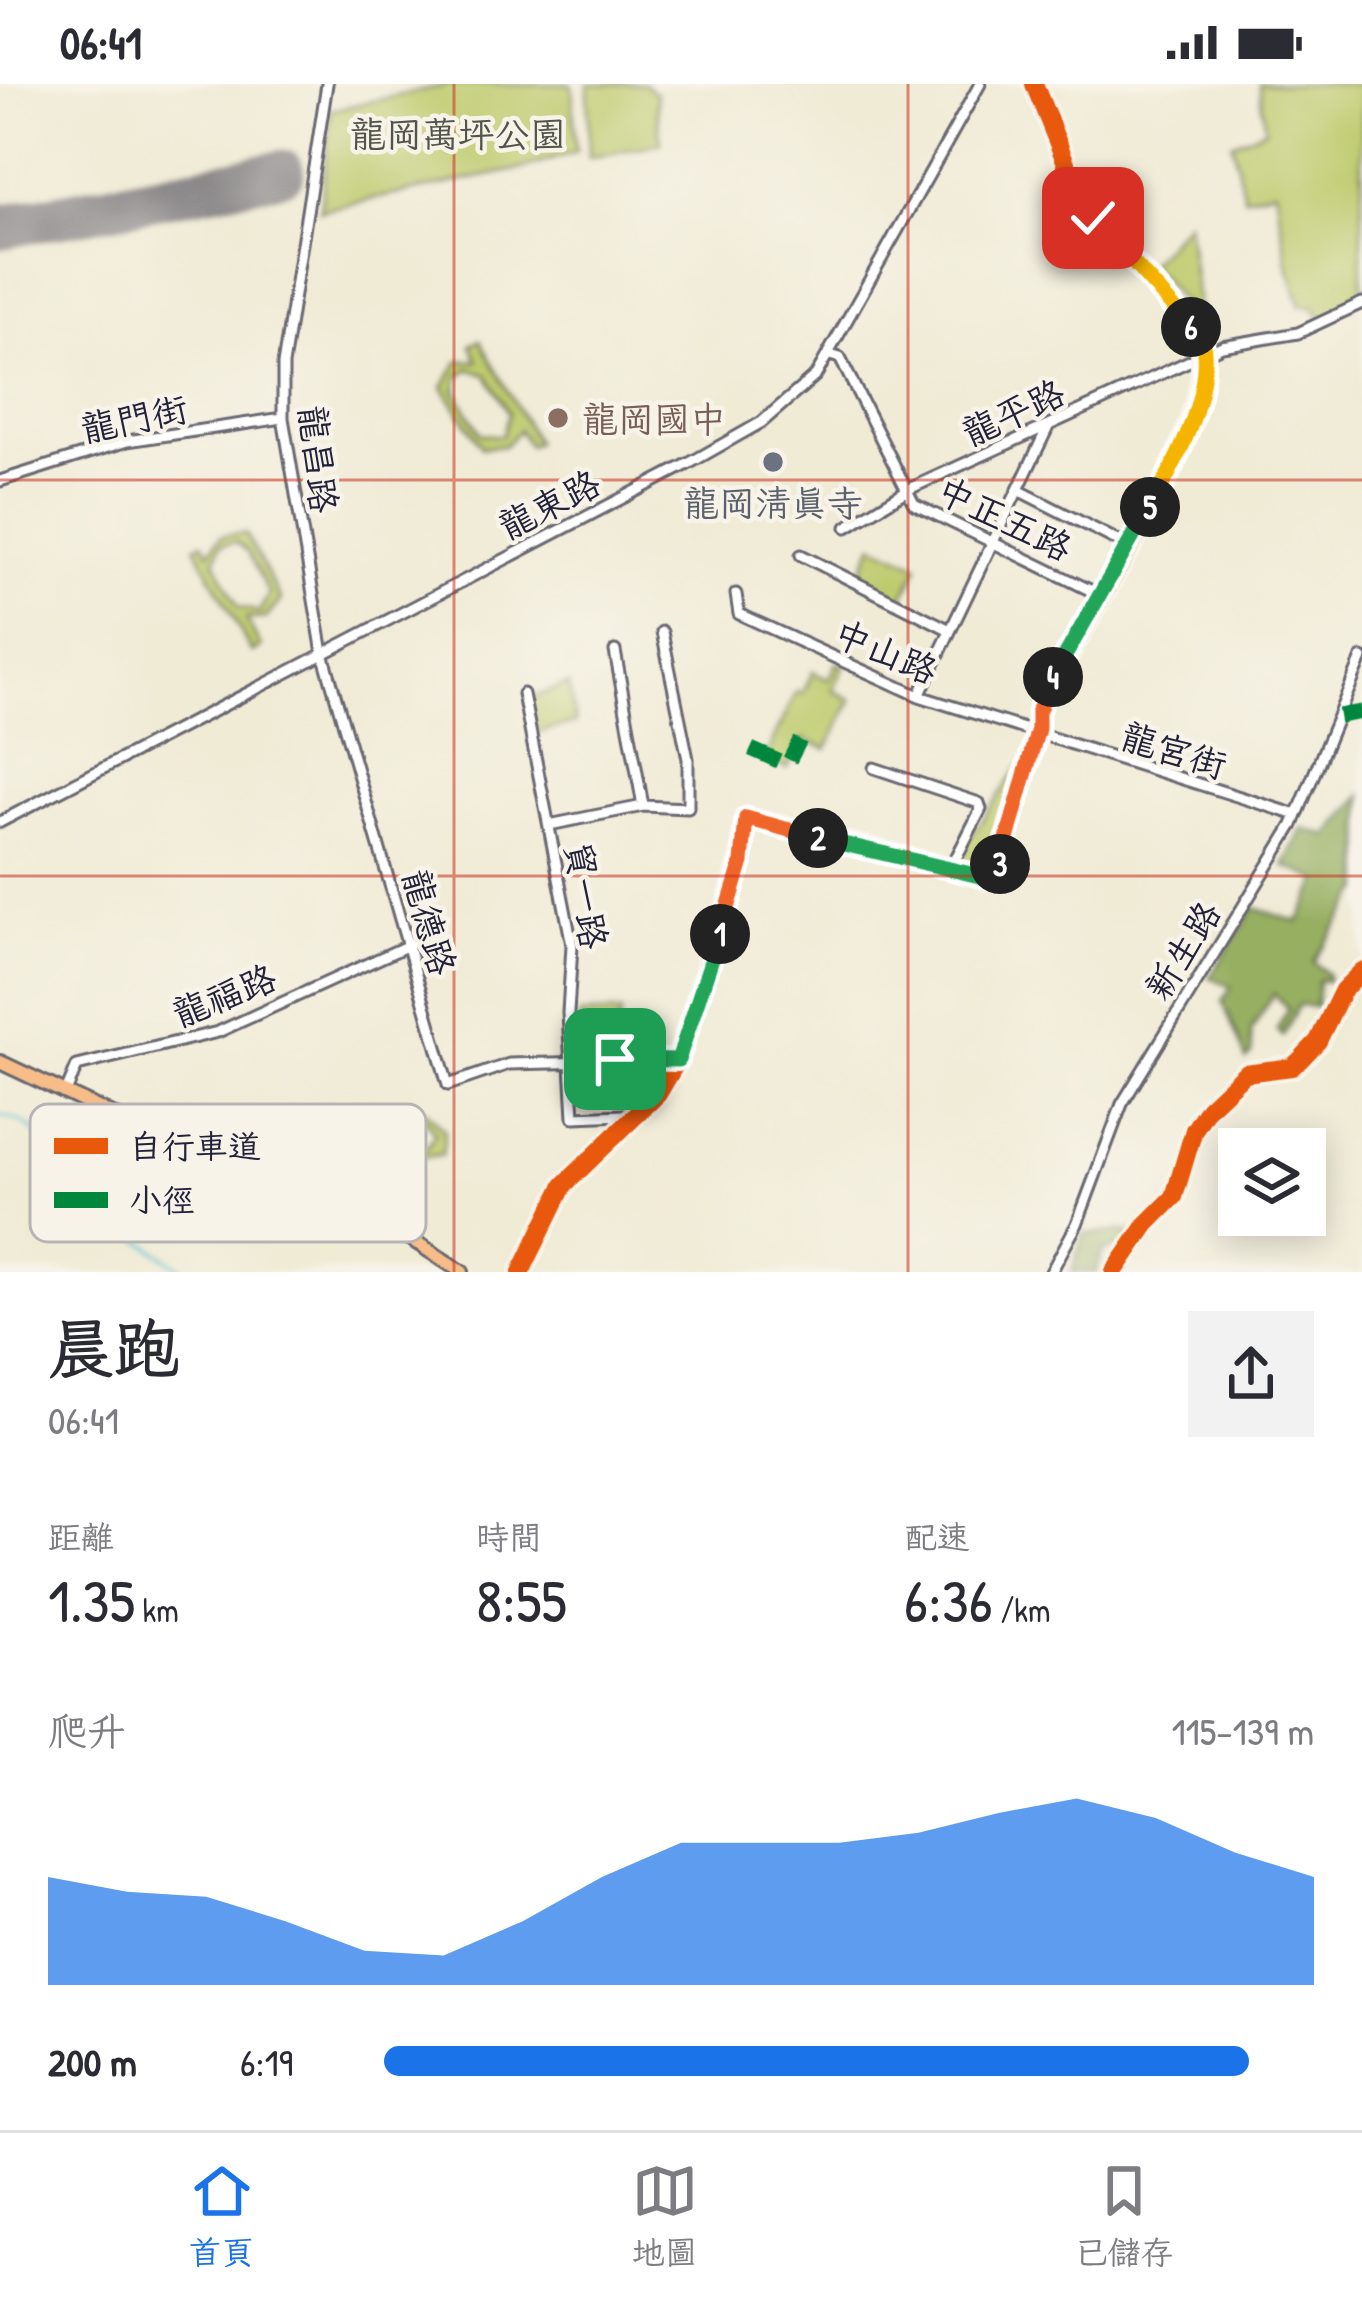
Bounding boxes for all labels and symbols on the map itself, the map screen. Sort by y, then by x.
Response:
park label: 龍岡萬坪公園 [350,109,566,158]
pin [1042,167,1144,269]
pin: 6 [1161,297,1221,357]
street label: 龍平路 [954,367,1072,457]
street label: 龍門街 [76,383,192,453]
place label: 龍岡國中 [582,394,726,443]
street label: 龍昌路 [288,402,350,516]
marker: 龍岡國中 [545,405,571,431]
marker: 龍岡清真寺 [760,449,786,475]
street label: 龍東路 [490,458,608,550]
street label: 中正五路 [930,464,1080,572]
pin: 5 [1120,477,1180,537]
place label: 龍岡清真寺 [683,478,863,527]
street label: 中山路 [827,607,945,695]
pin: 4 [1023,647,1083,707]
street label: 龍宮街 [1115,711,1233,789]
pin: 2 [788,808,848,868]
pin: 3 [970,834,1030,894]
street label: 貿一路 [554,838,620,952]
street label: 龍德路 [392,863,468,981]
street label: 新生路 [1133,891,1231,1009]
pin: 1 [690,904,750,964]
street label: 龍福路 [165,952,283,1038]
pin [564,1008,666,1110]
legend [30,1104,426,1242]
text: 自行車道 [129,1124,261,1168]
text: 小徑 [129,1178,195,1222]

